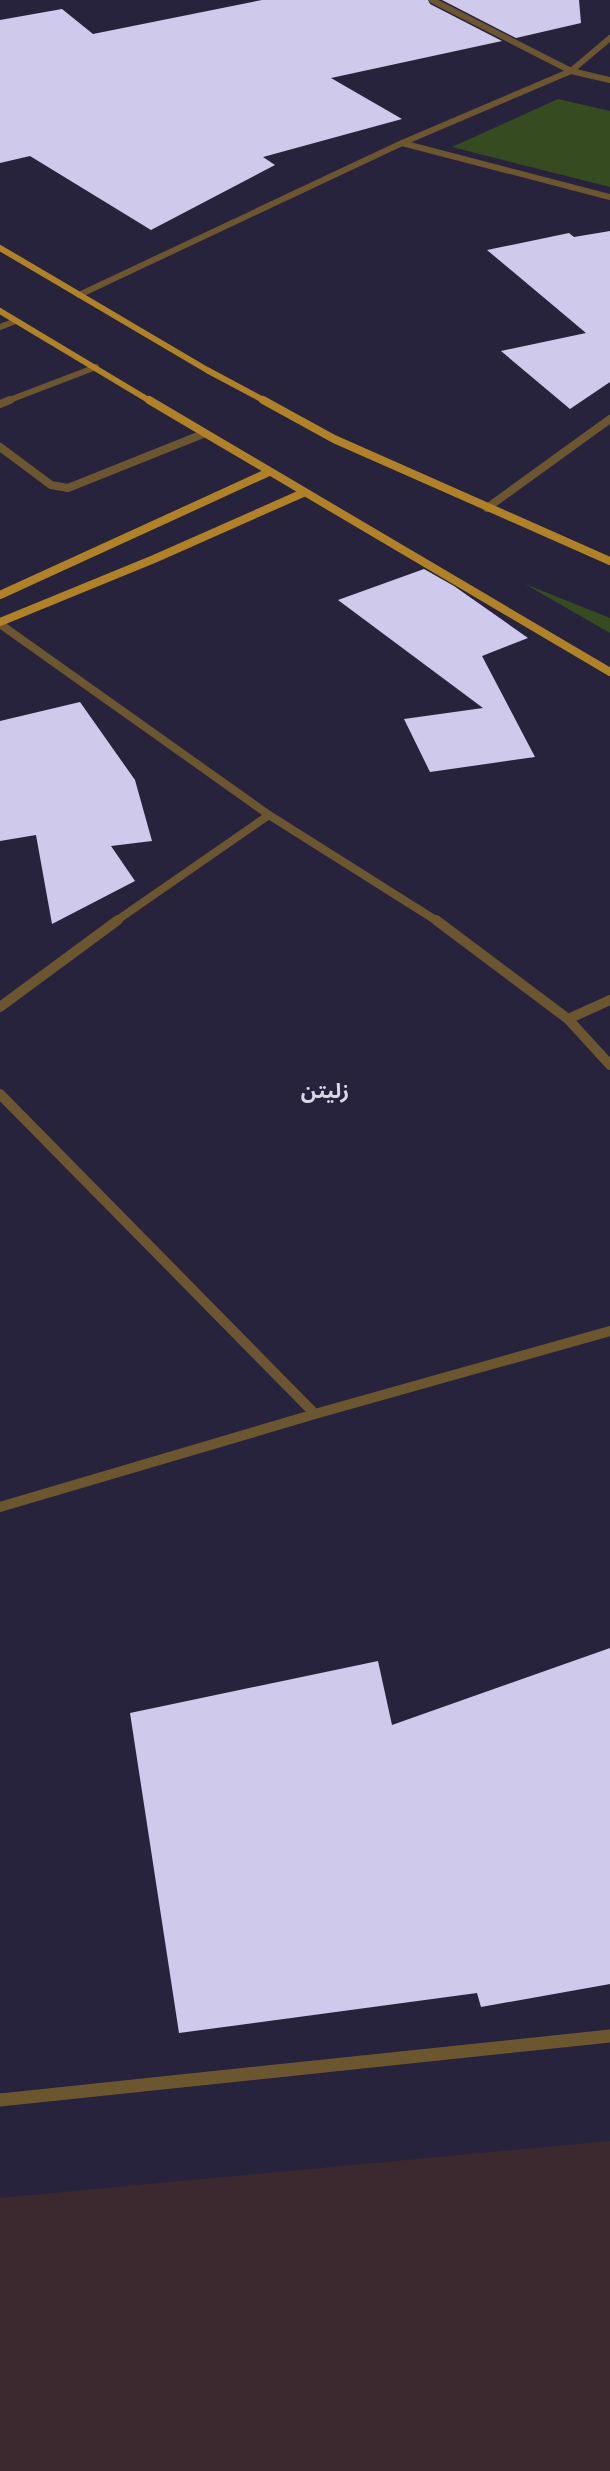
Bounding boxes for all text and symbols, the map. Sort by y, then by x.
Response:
district label: زليتن [301,1079,349,1103]

